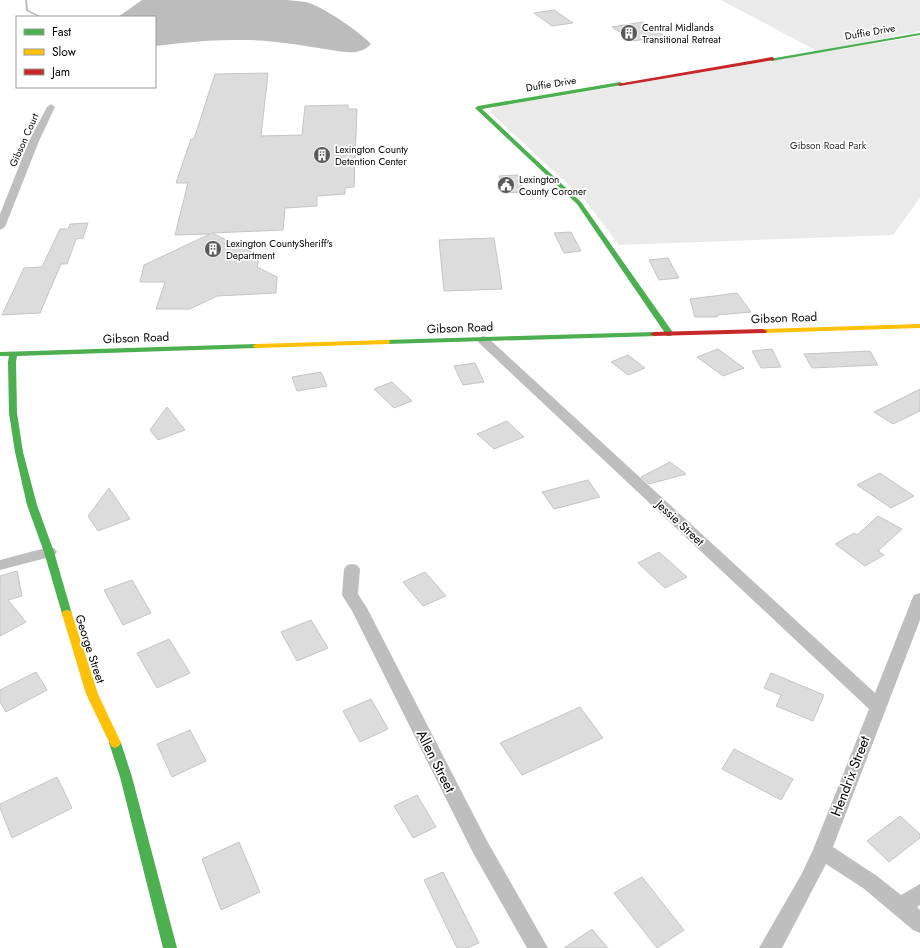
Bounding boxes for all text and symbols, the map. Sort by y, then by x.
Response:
legend [16,16,156,88]
place label: Central Midlands Transitional Retreat [642,20,721,47]
street label: Duffie Drive [844,20,896,44]
text: Fast [52,23,71,41]
building icon: Central Midlands Transitional Retreat [619,23,639,43]
text: Slow [52,43,77,61]
text: Jam [50,63,70,81]
street label: Duffie Drive [525,73,577,95]
street label: Gibson Court [6,110,43,169]
park label: Gibson Road Park [790,138,867,153]
place label: Lexington County Detention Center [335,142,409,169]
building icon: Lexington County Detention Center [312,145,332,165]
place label: Lexington County Coroner [519,172,587,199]
public building icon: Lexington County Coroner [496,175,516,195]
place label: Lexington CountySheriff's Department [226,236,332,263]
building icon: Lexington CountySheriff's Department [203,239,223,259]
street label: Gibson Road [750,308,818,328]
street label: Gibson Road [426,318,494,338]
street label: Gibson Road [102,328,170,348]
street label: Jessie Street [650,495,708,550]
street label: George Street [70,612,110,686]
street label: Allen Street [412,726,461,796]
street label: Hendrix Street [826,732,875,819]

